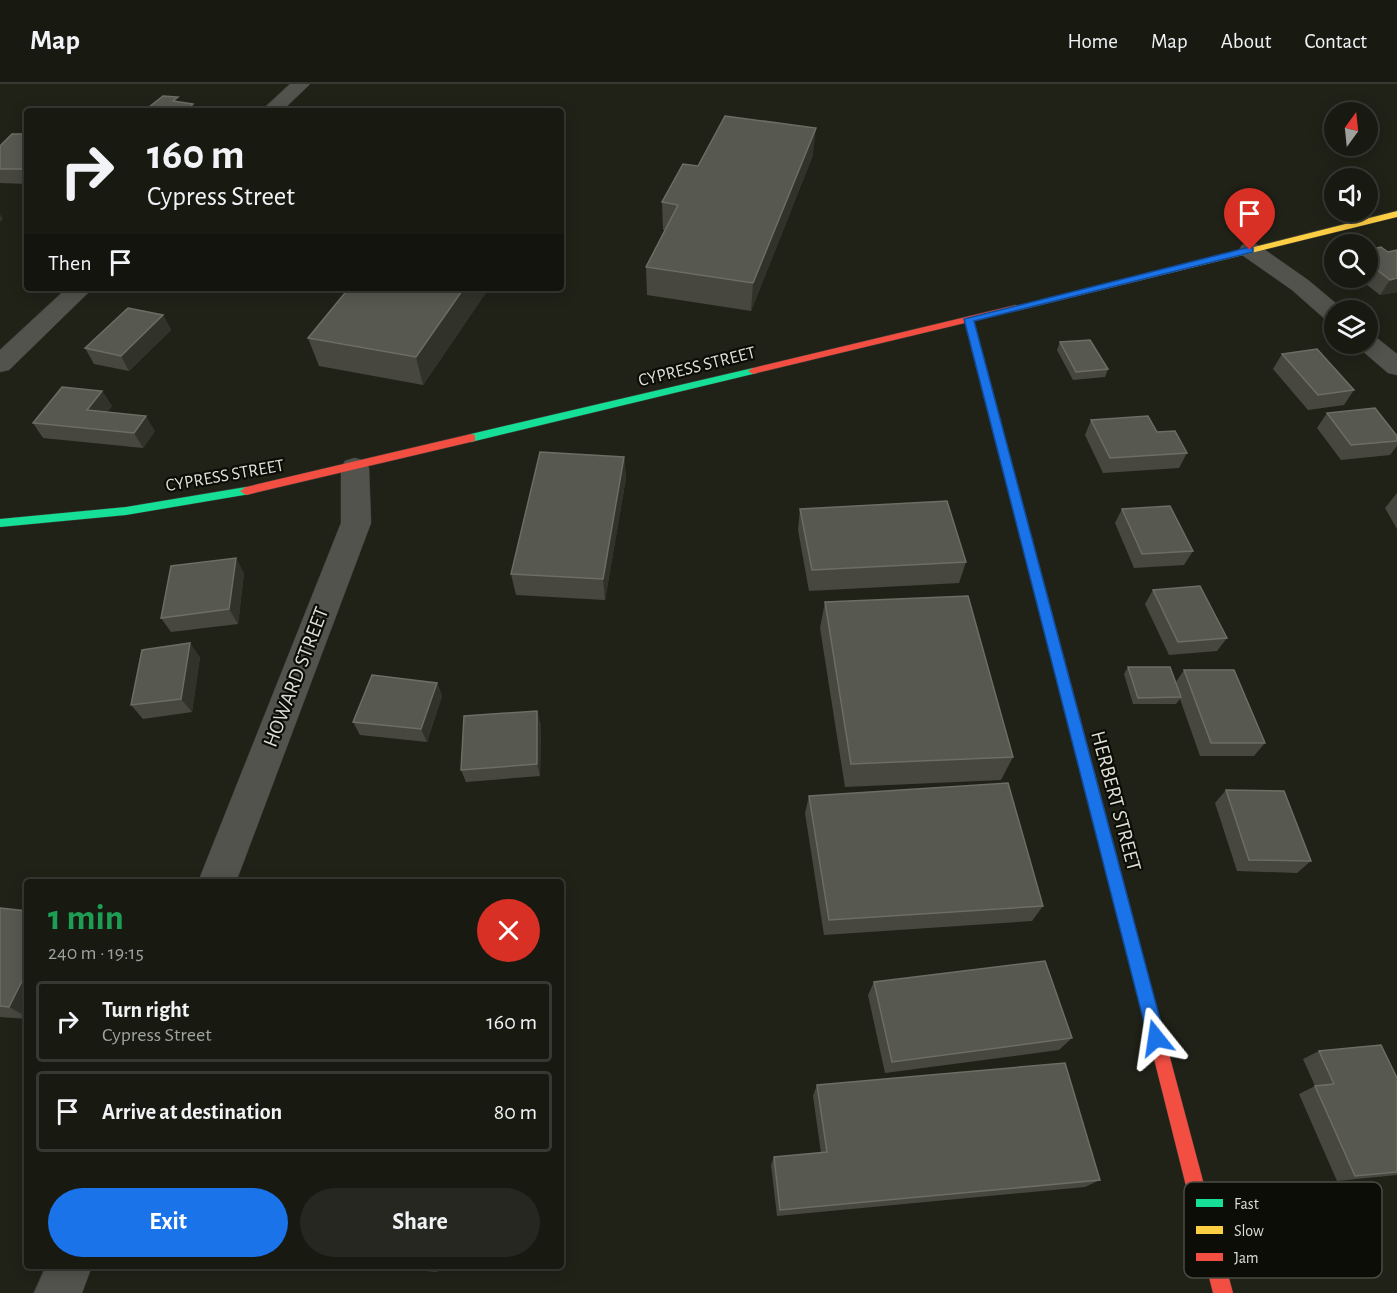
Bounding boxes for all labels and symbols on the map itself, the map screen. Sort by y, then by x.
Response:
north arrow [1324,102,1378,156]
pin [1224,188,1275,250]
street label: CYPRESS STREET [637,344,758,390]
street label: CYPRESS STREET [164,457,286,495]
street label: HOWARD STREET [260,604,332,750]
street label: HERBERT STREET [1087,729,1145,873]
position arrow [1124,1006,1188,1070]
legend [1184,1182,1382,1278]
text: Fast [1234,1196,1259,1212]
text: Slow [1234,1223,1264,1239]
text: Jam [1234,1250,1259,1266]

